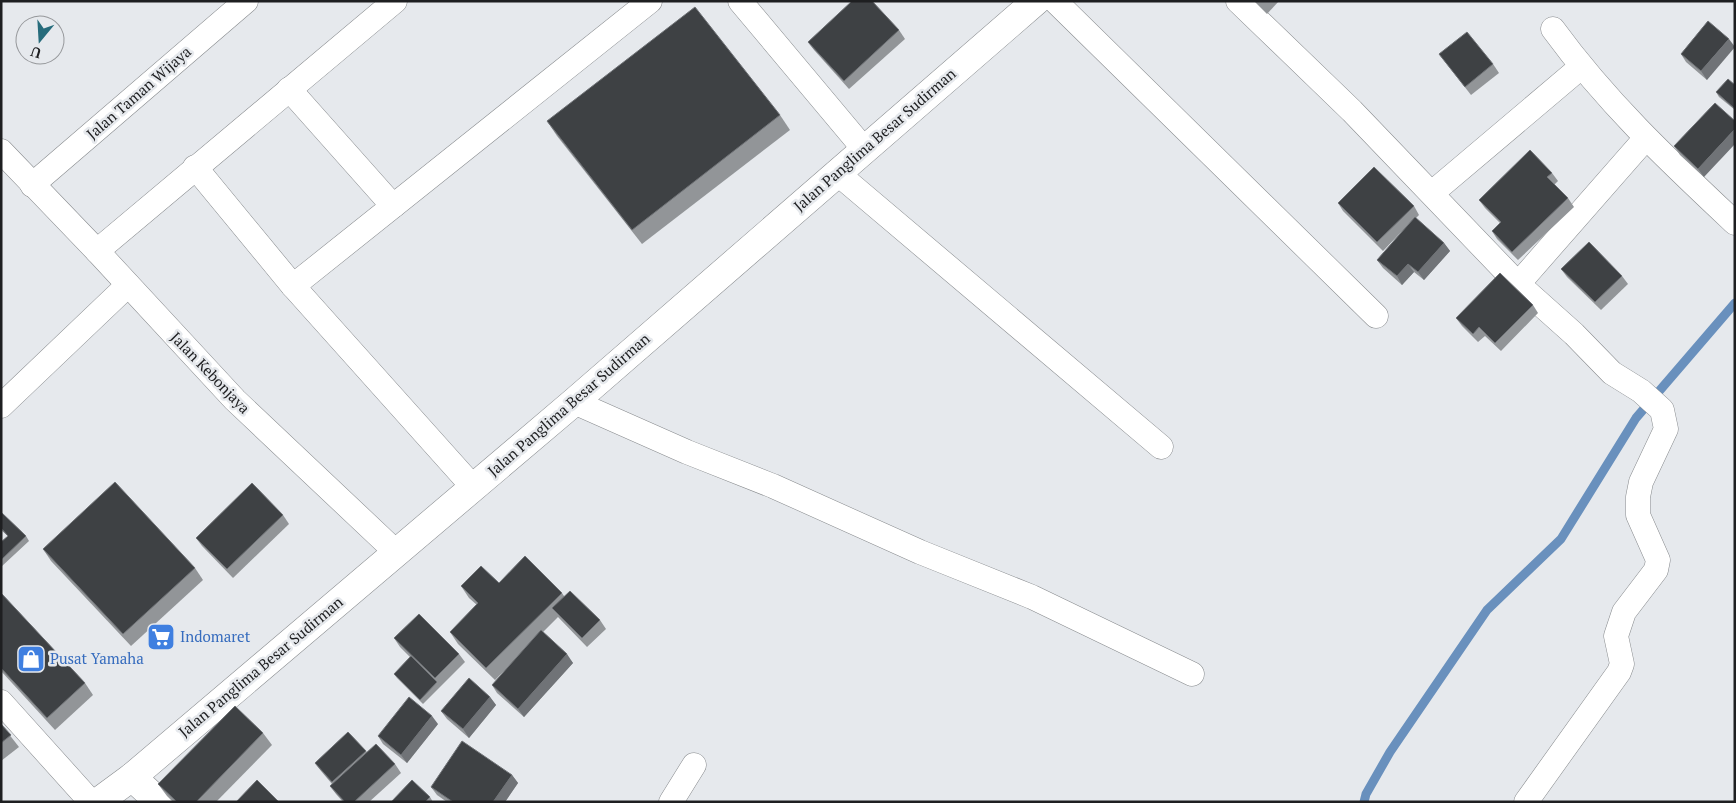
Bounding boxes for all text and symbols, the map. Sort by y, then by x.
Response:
north arrow [15,15,65,65]
street label: Jalan Taman Wijaya [82,41,195,143]
text: U [28,42,44,63]
street label: Jalan Panglima Besar Sudirman [789,63,960,215]
street label: Jalan Kebonjaya [167,327,255,418]
street label: Jalan Panglima Besar Sudirman [483,328,654,480]
street label: Jalan Panglima Besar Sudirman [174,591,347,741]
supermarket icon: Indomaret [146,622,176,652]
place label: Indomaret [180,626,251,646]
shop icon: Pusat Yamaha [16,644,46,674]
place label: Pusat Yamaha [50,648,144,668]

